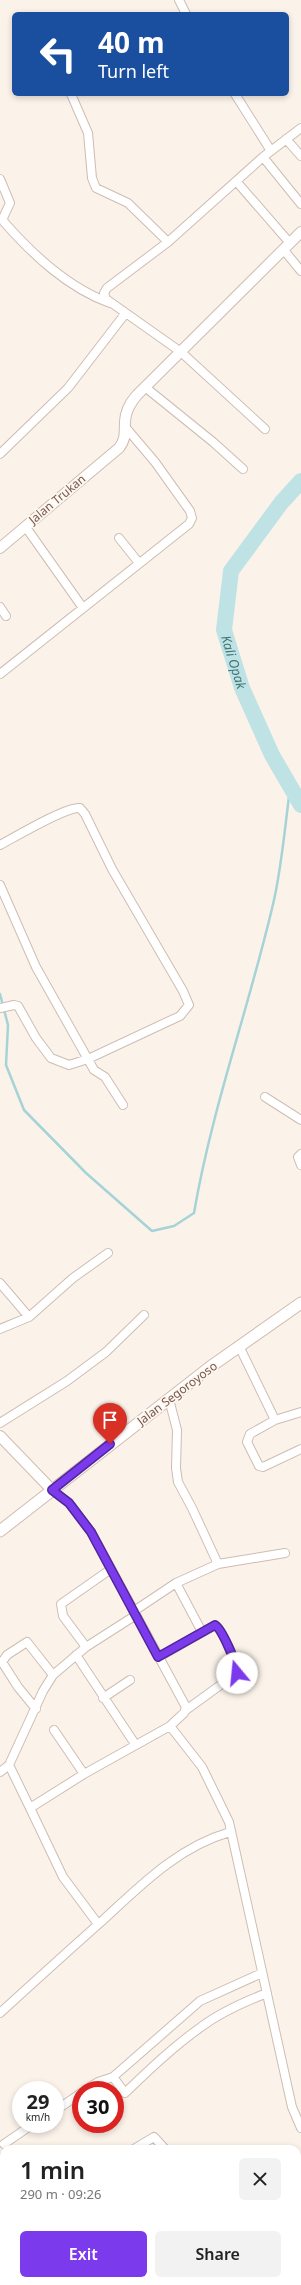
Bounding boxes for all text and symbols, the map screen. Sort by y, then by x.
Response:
text: 40 m [98,23,165,61]
icon: left [32,28,84,80]
text: Turn left [98,59,169,83]
street label: Jalan Trukan [24,470,89,528]
water label: Kali Opak [217,633,251,692]
street label: Jalan Segoroyoso [133,1357,221,1429]
pin [93,1403,127,1444]
icon: arrive [99,1409,121,1431]
position arrow [216,1652,258,1694]
speed limit sign: 30 [72,2081,124,2133]
text: 29 [27,2088,49,2115]
text: km/h [26,2110,50,2124]
text: 1 min [20,2153,85,2186]
button: close [239,2158,281,2200]
text: 290 m · 09:26 [20,2185,101,2203]
button: Exit [20,2231,147,2277]
button: Share [155,2231,281,2277]

